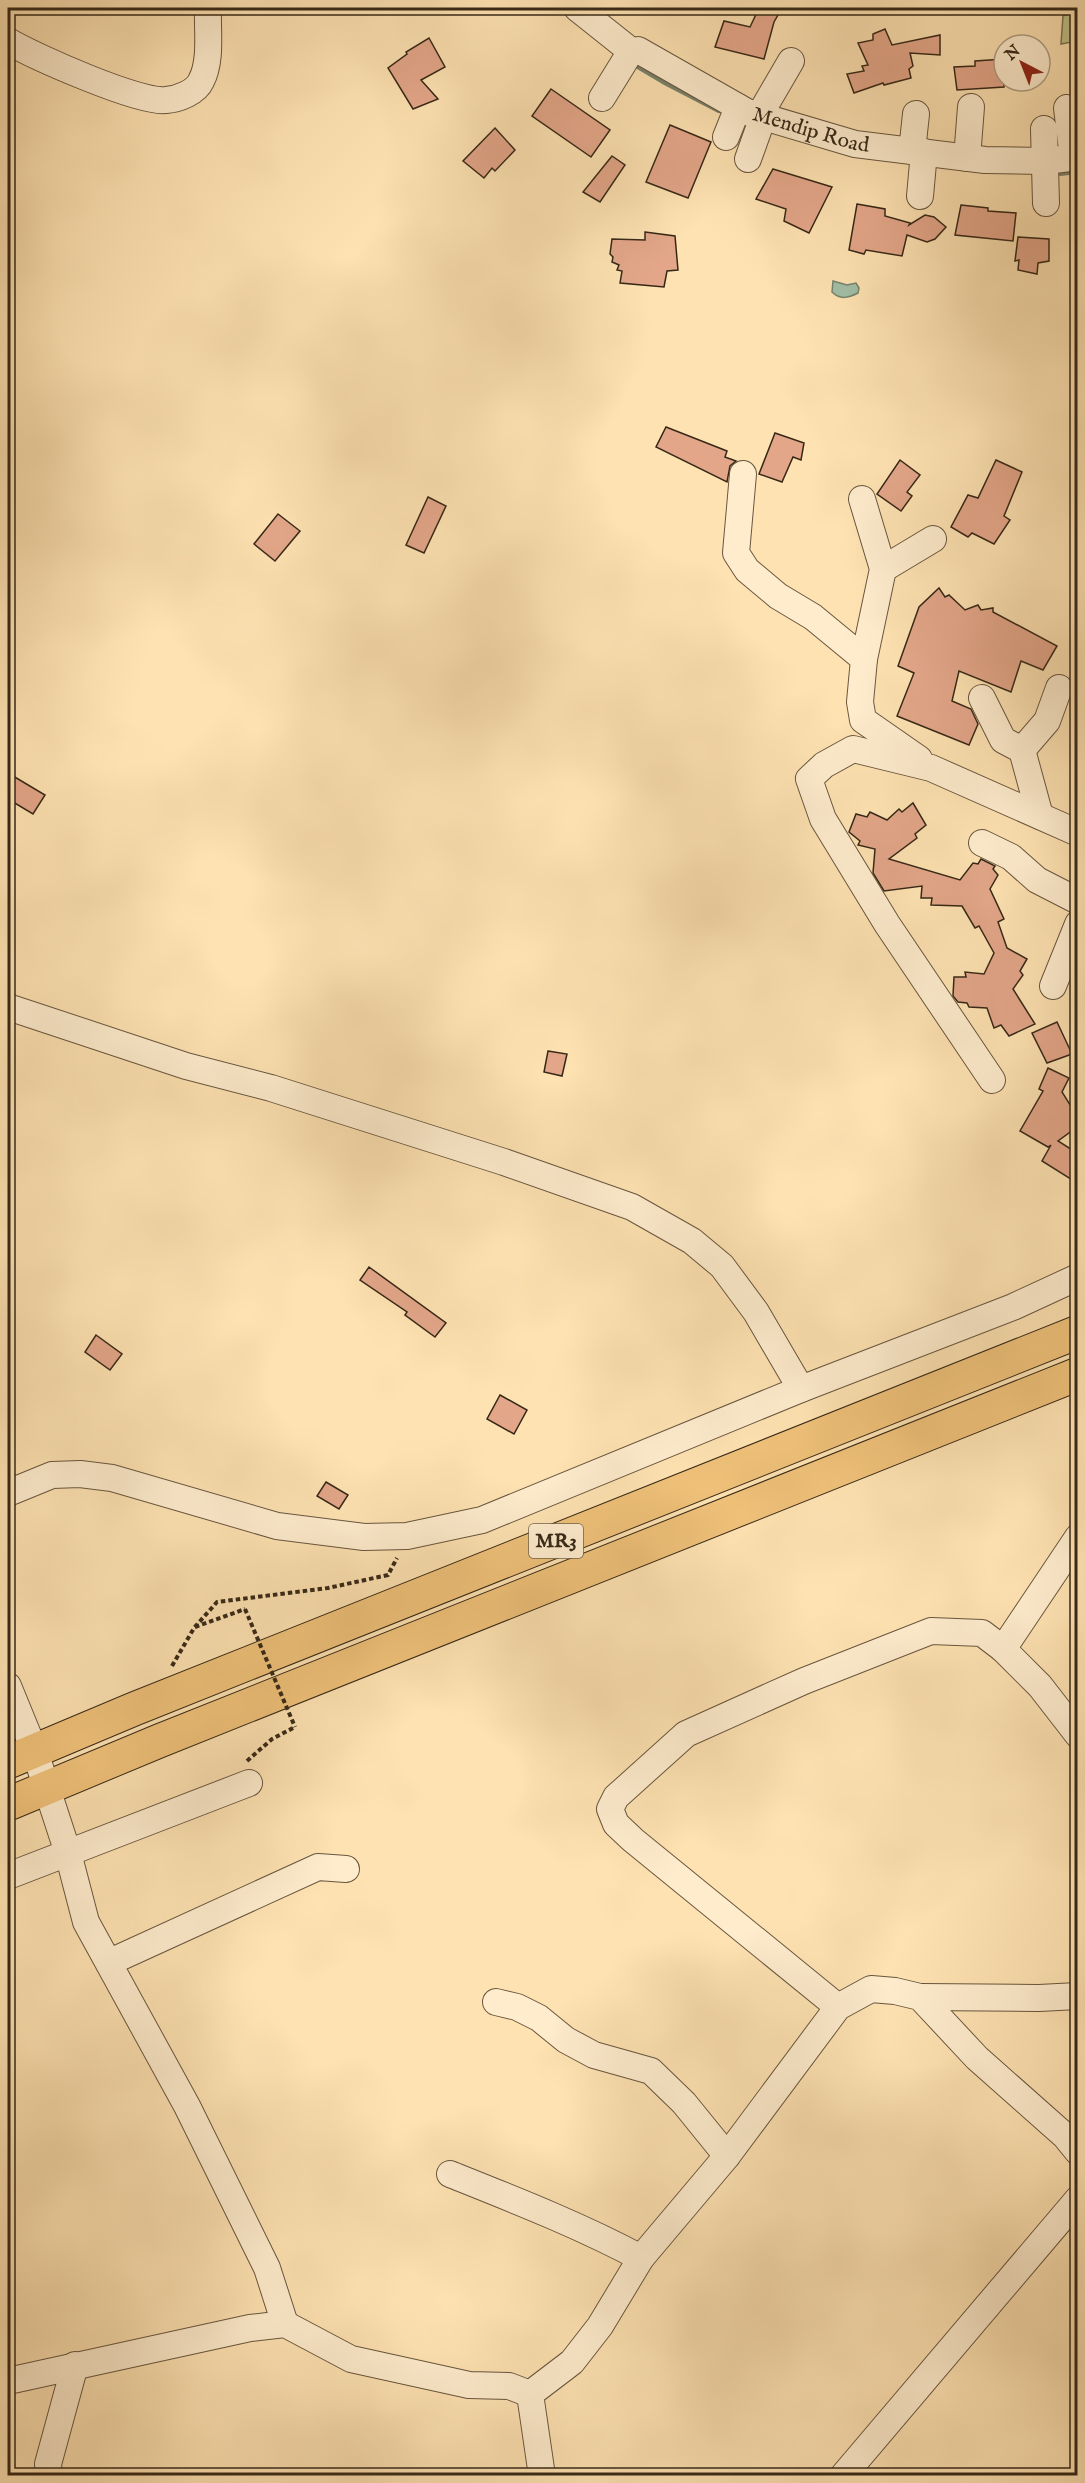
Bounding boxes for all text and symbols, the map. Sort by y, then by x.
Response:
north arrow [992,33,1052,93]
text: N [1001,41,1025,66]
street label: Mendip Road [749,101,872,159]
road number: MR3 [529,1524,583,1558]

